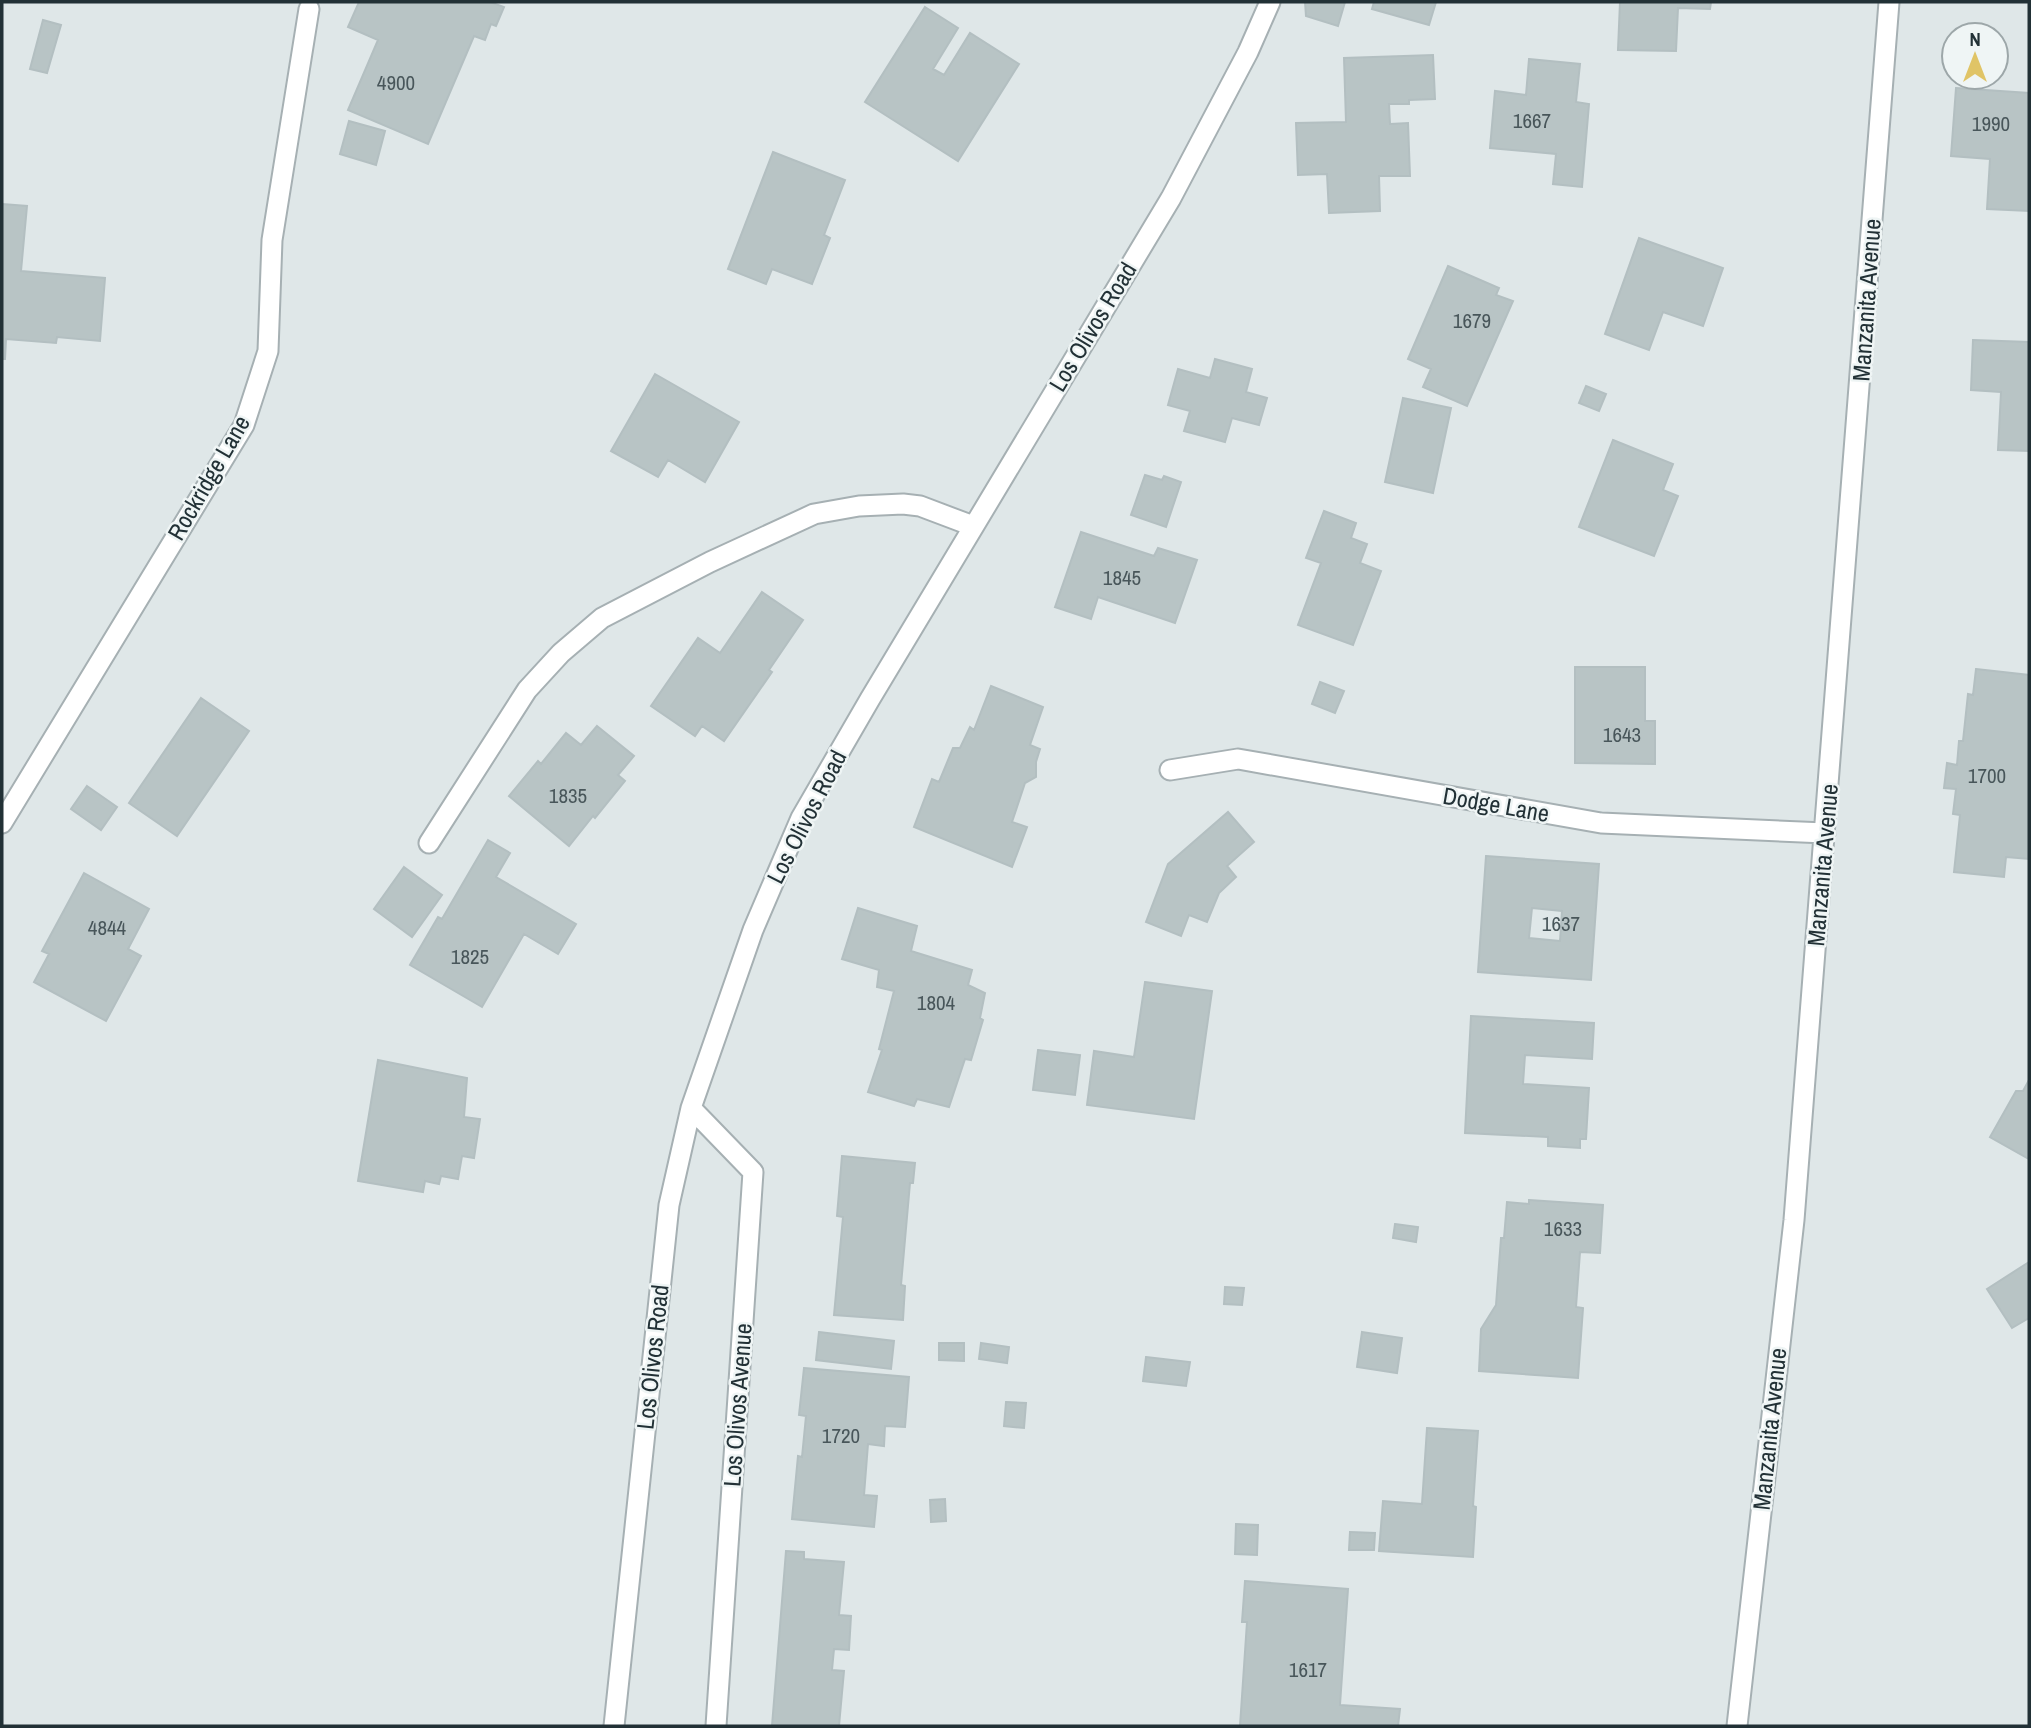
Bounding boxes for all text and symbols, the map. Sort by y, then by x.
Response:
north arrow [1940,21,2010,91]
text: N [1969,26,1981,52]
house number: 4900 [377,68,415,97]
house number: 1667 [1513,106,1551,135]
house number: 1990 [1972,109,2010,138]
street label: Manzanita Avenue [1844,218,1888,382]
street label: Los Olivos Road [1041,256,1143,397]
house number: 1679 [1453,306,1491,335]
street label: Rockridge Lane [160,409,257,546]
house number: 1845 [1103,563,1141,592]
house number: 1643 [1603,720,1641,749]
street label: Los Olivos Road [759,744,853,889]
house number: 1700 [1968,761,2006,790]
street label: Dodge Lane [1441,779,1552,829]
house number: 1835 [549,781,587,810]
street label: Manzanita Avenue [1799,782,1845,947]
house number: 1637 [1542,909,1580,938]
house number: 4844 [88,913,127,942]
house number: 1825 [451,942,489,971]
house number: 1804 [917,988,956,1017]
house number: 1633 [1544,1214,1582,1243]
street label: Los Olivos Road [628,1283,676,1431]
street label: Los Olivos Avenue [715,1322,759,1488]
street label: Manzanita Avenue [1745,1346,1793,1511]
house number: 1720 [822,1421,860,1450]
house number: 1617 [1289,1655,1327,1684]

